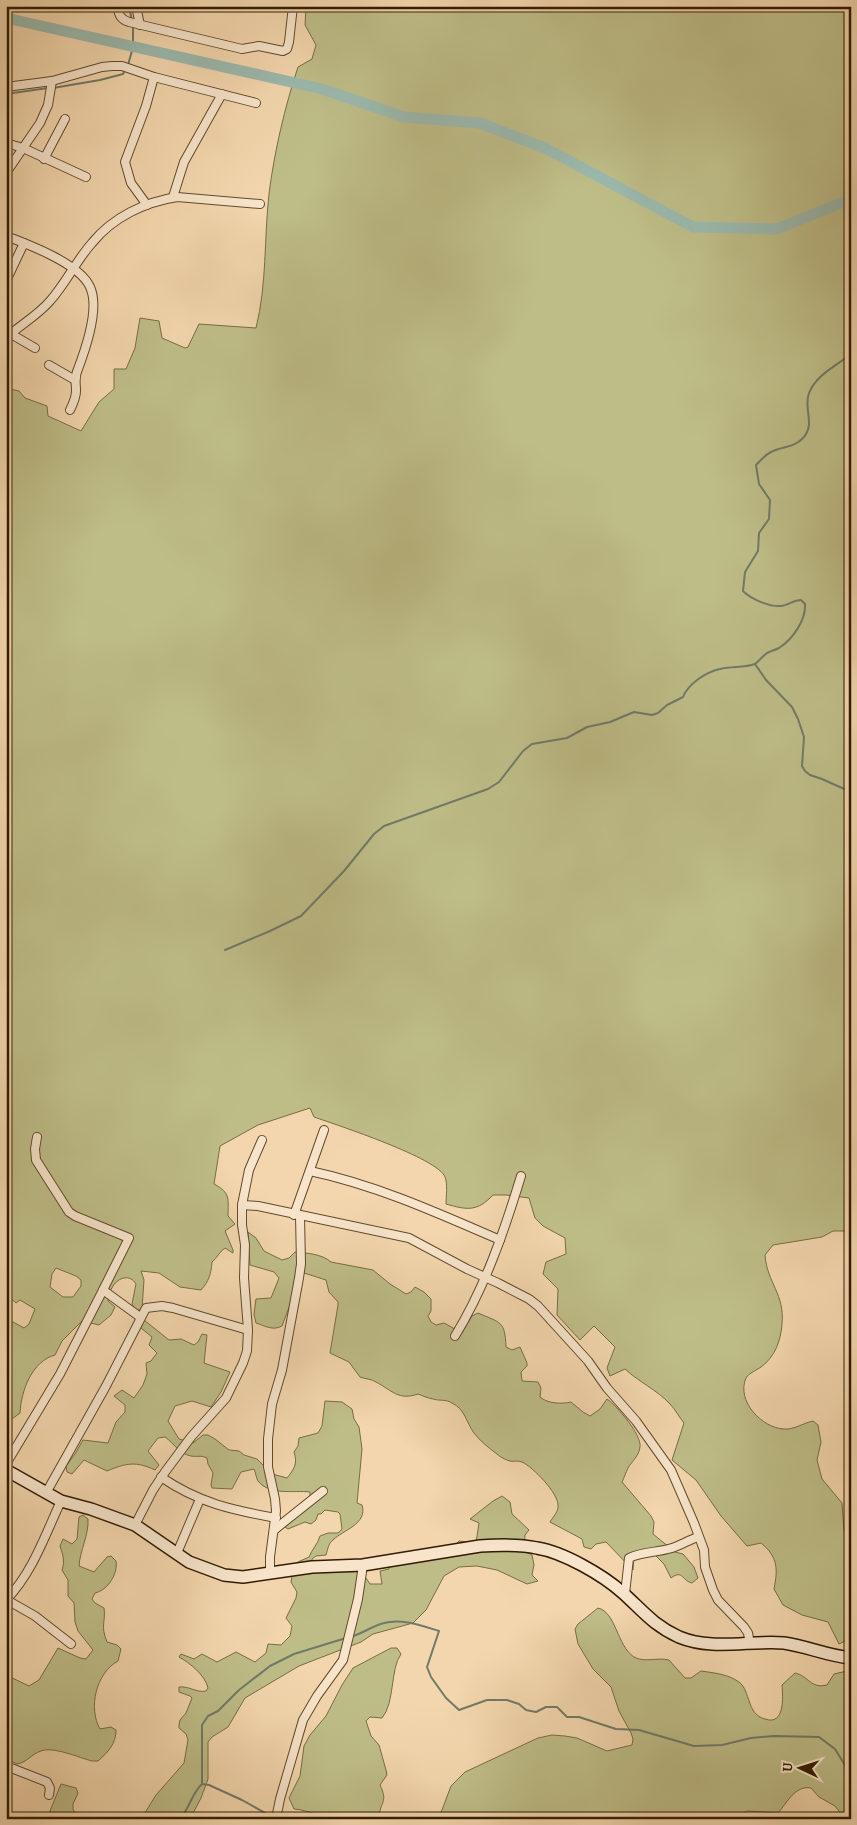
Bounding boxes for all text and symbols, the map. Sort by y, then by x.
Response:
north arrow [774,1742,824,1792]
text: U [778,1762,797,1772]

